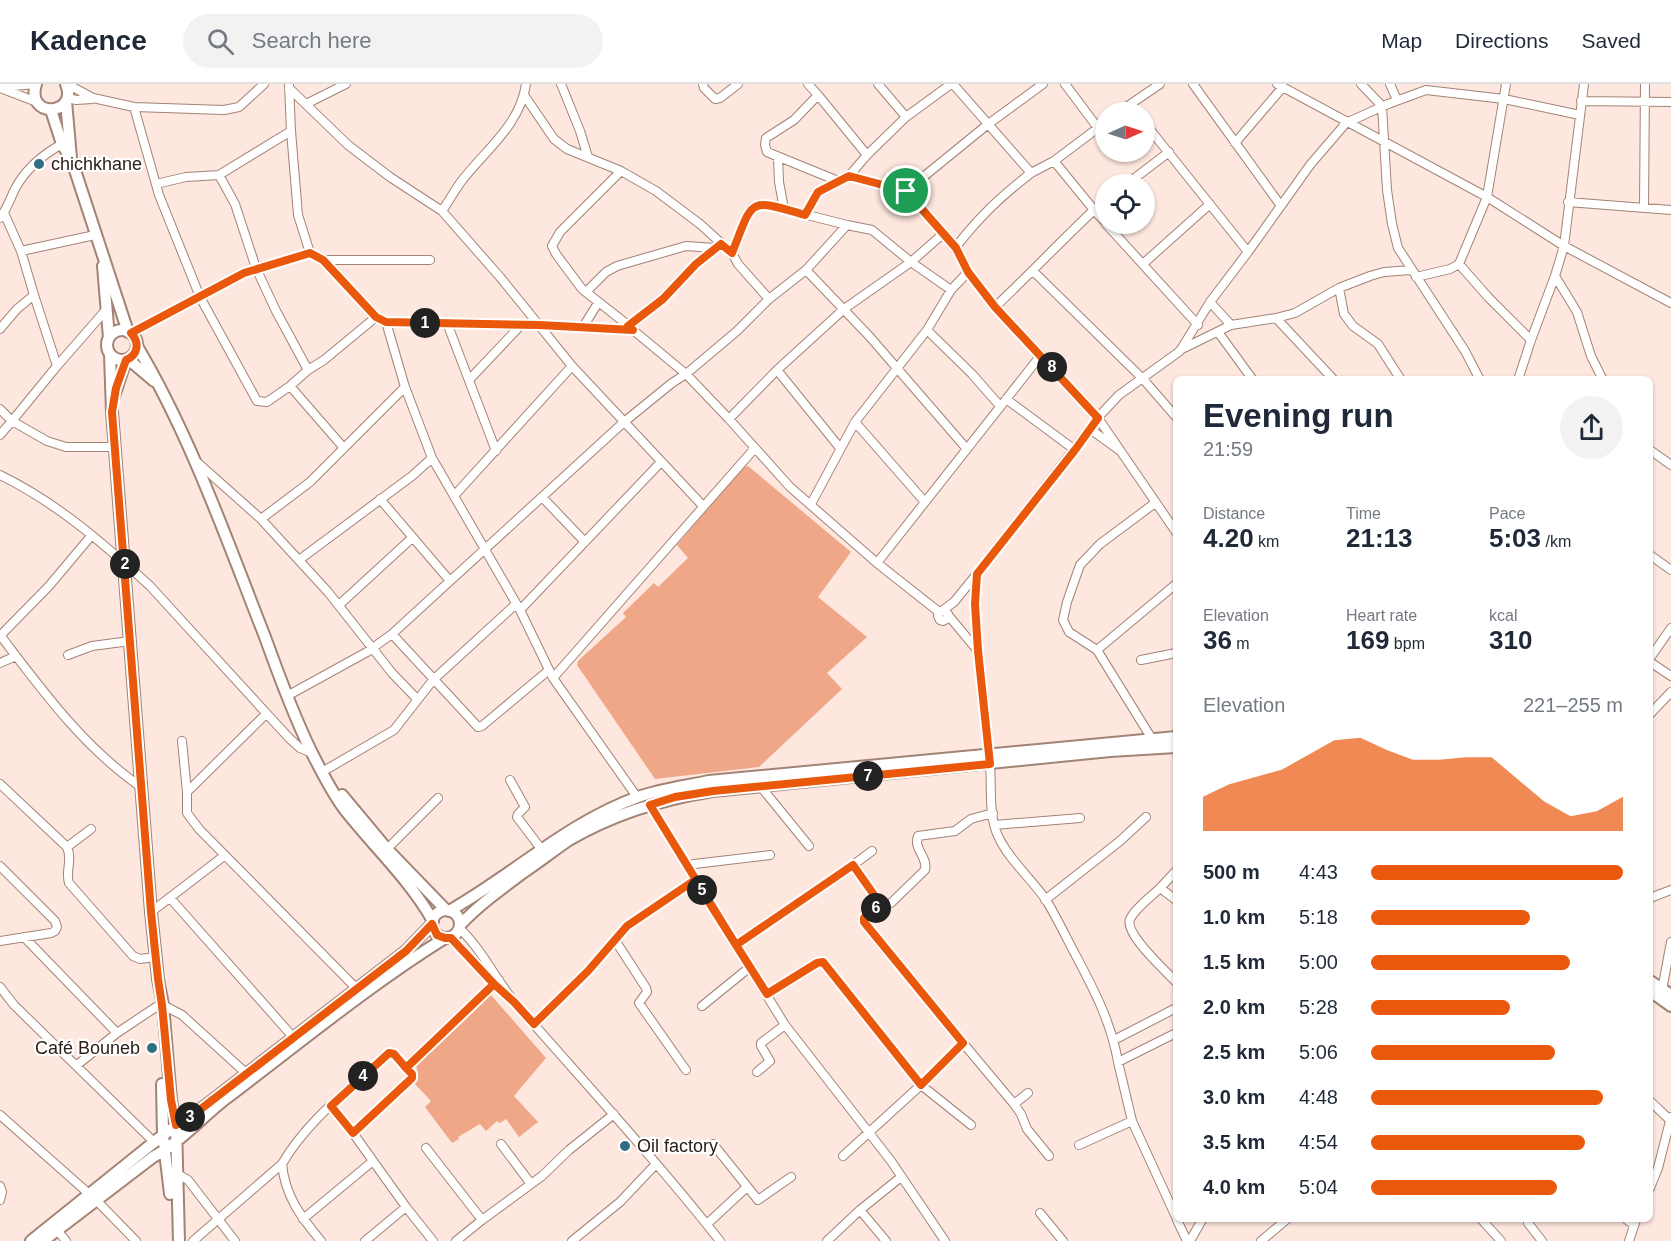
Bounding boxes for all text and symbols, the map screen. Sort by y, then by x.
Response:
search box [183,14,603,68]
text: Kadence [30,25,147,56]
icon: search [204,25,237,58]
text: Search here [252,28,372,53]
text: Map [1381,29,1422,52]
text: Directions [1455,29,1548,52]
text: Saved [1581,29,1641,52]
north arrow [1095,102,1155,162]
map controls [1095,102,1155,234]
place label: chichkhane [51,154,142,174]
marker: chichkhane [32,157,46,171]
pin [880,165,931,216]
icon: arrive [889,174,922,207]
button: locate [1095,174,1155,234]
pin: 1 [410,308,440,338]
text: 1 [421,314,429,331]
pin: 8 [1037,352,1067,382]
text: 8 [1048,358,1056,375]
button: share [1560,396,1623,459]
text: Evening run [1203,397,1394,434]
text: 21:59 [1203,438,1253,460]
text: Distance [1203,505,1265,522]
text: Time [1346,505,1381,522]
text: Pace [1489,505,1525,522]
text: 4.20 [1203,523,1254,553]
text: 21:13 [1346,523,1413,553]
text: 5:03 [1489,523,1541,553]
text: km [1254,533,1279,550]
text: /km [1541,533,1571,550]
pin: 2 [110,549,140,579]
text: 2 [121,555,129,572]
text: Elevation [1203,607,1269,624]
text: Heart rate [1346,607,1417,624]
text: kcal [1489,607,1517,624]
text: 36 [1203,625,1232,655]
text: 169 [1346,625,1389,655]
text: 310 [1489,625,1532,655]
text: m [1232,635,1250,652]
text: bpm [1389,635,1425,652]
text: Elevation [1203,694,1285,716]
text: 221–255 m [1523,694,1623,716]
pin: 7 [853,761,883,791]
text: 7 [864,767,872,784]
text: 500 m [1203,861,1260,883]
text: 4:43 [1299,861,1338,883]
pin: 5 [687,875,717,905]
text: 5 [698,881,706,898]
pin: 6 [861,893,891,923]
text: 6 [872,899,880,916]
text: 1.0 km [1203,906,1265,928]
text: 5:18 [1299,906,1338,928]
text: 1.5 km [1203,951,1265,973]
text: 5:00 [1299,951,1338,973]
text: 2.0 km [1203,996,1265,1018]
text: 5:28 [1299,996,1338,1018]
place label: Café Bouneb [35,1038,140,1058]
marker: Café Bouneb [145,1041,159,1055]
text: 2.5 km [1203,1041,1265,1063]
text: 5:06 [1299,1041,1338,1063]
pin: 4 [348,1061,378,1091]
text: 4 [359,1067,367,1084]
text: 3.0 km [1203,1086,1265,1108]
text: 4:48 [1299,1086,1338,1108]
pin: 3 [175,1102,205,1132]
text: 3 [186,1108,194,1125]
text: 3.5 km [1203,1131,1265,1153]
text: 4:54 [1299,1131,1338,1153]
place label: Oil factory [637,1136,718,1156]
marker: Oil factory [618,1139,632,1153]
text: 4.0 km [1203,1176,1265,1198]
text: 5:04 [1299,1176,1338,1198]

